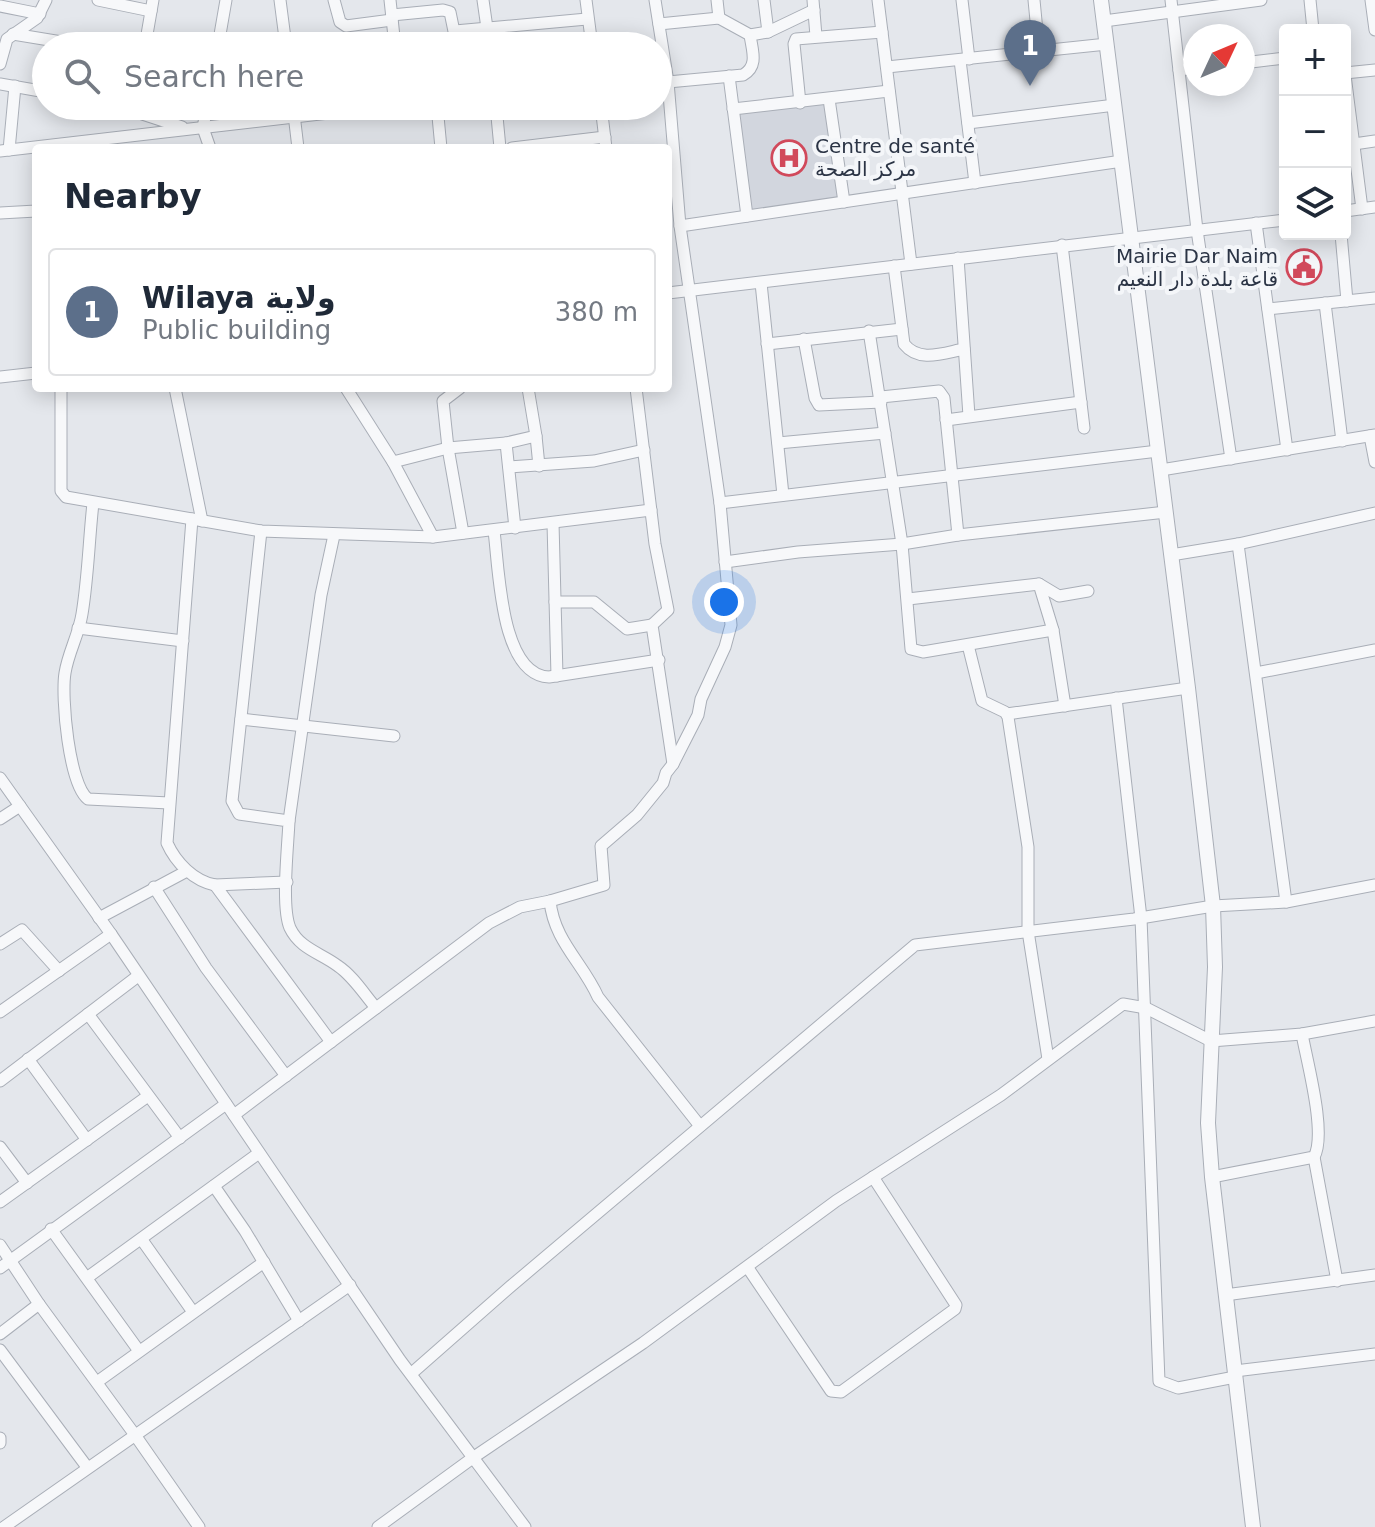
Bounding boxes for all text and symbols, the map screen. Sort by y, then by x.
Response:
pin: 1 [1004,20,1056,86]
north arrow [1183,24,1255,96]
map controls [1279,24,1351,240]
button: + [1279,24,1351,96]
search box [32,32,672,120]
icon: search [60,54,104,98]
text: Search here [124,59,304,94]
button: − [1279,96,1351,168]
place label: Centre de santé مركز الصحة [815,134,975,181]
hospital icon: Centre de santé مركز الصحة [770,139,808,177]
button: layers [1279,168,1351,240]
text: Nearby [64,176,202,216]
place label: Mairie Dar Naim قاعة بلدة دار النعيم [1116,244,1278,291]
public building icon: Mairie Dar Naim قاعة بلدة دار النعيم [1285,248,1323,286]
text: Wilaya ولاية [142,280,336,315]
text: 1 [83,297,101,327]
text: 380 m [555,297,638,327]
text: Public building [142,315,331,345]
your location [704,582,744,622]

